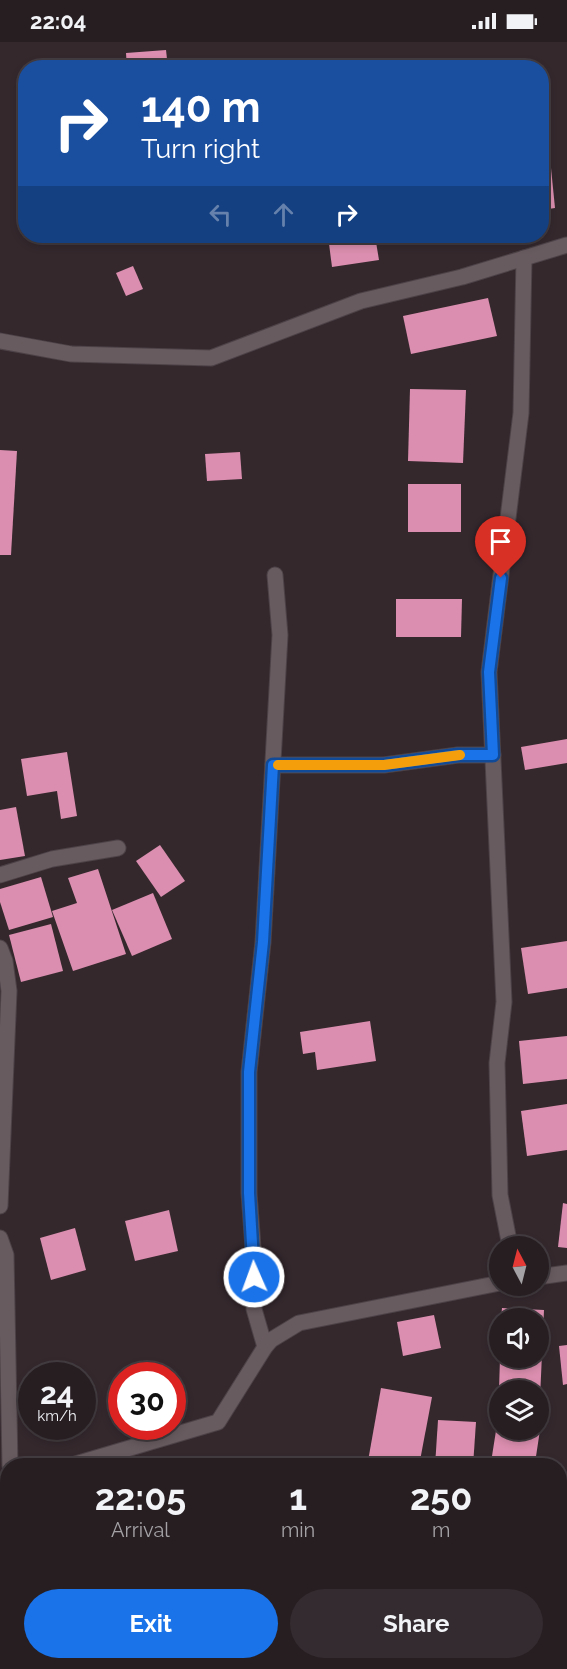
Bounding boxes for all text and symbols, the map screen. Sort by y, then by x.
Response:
text: 22:04 [30,8,86,34]
text: 140 m [141,83,261,132]
icon: right [42,84,120,162]
text: Turn right [141,133,260,164]
icon: left [204,198,237,231]
icon: ahead [267,198,300,231]
icon: right [330,198,363,231]
pin [475,516,526,578]
icon: arrive [484,525,517,558]
north arrow [489,1236,549,1296]
map controls [489,1236,549,1440]
position arrow [222,1245,286,1309]
button: sound [489,1308,549,1368]
speed limit sign: 30 [108,1362,186,1440]
text: 24 [40,1376,74,1411]
button: layers [489,1380,549,1440]
text: km/h [37,1407,77,1425]
text: 22:05 [95,1476,186,1518]
text: 1 [289,1476,307,1518]
text: 250 [410,1476,472,1518]
text: Arrival [111,1518,170,1542]
text: min [281,1518,315,1542]
text: m [432,1518,450,1542]
button: Exit [24,1589,278,1658]
button: Share [290,1589,543,1658]

